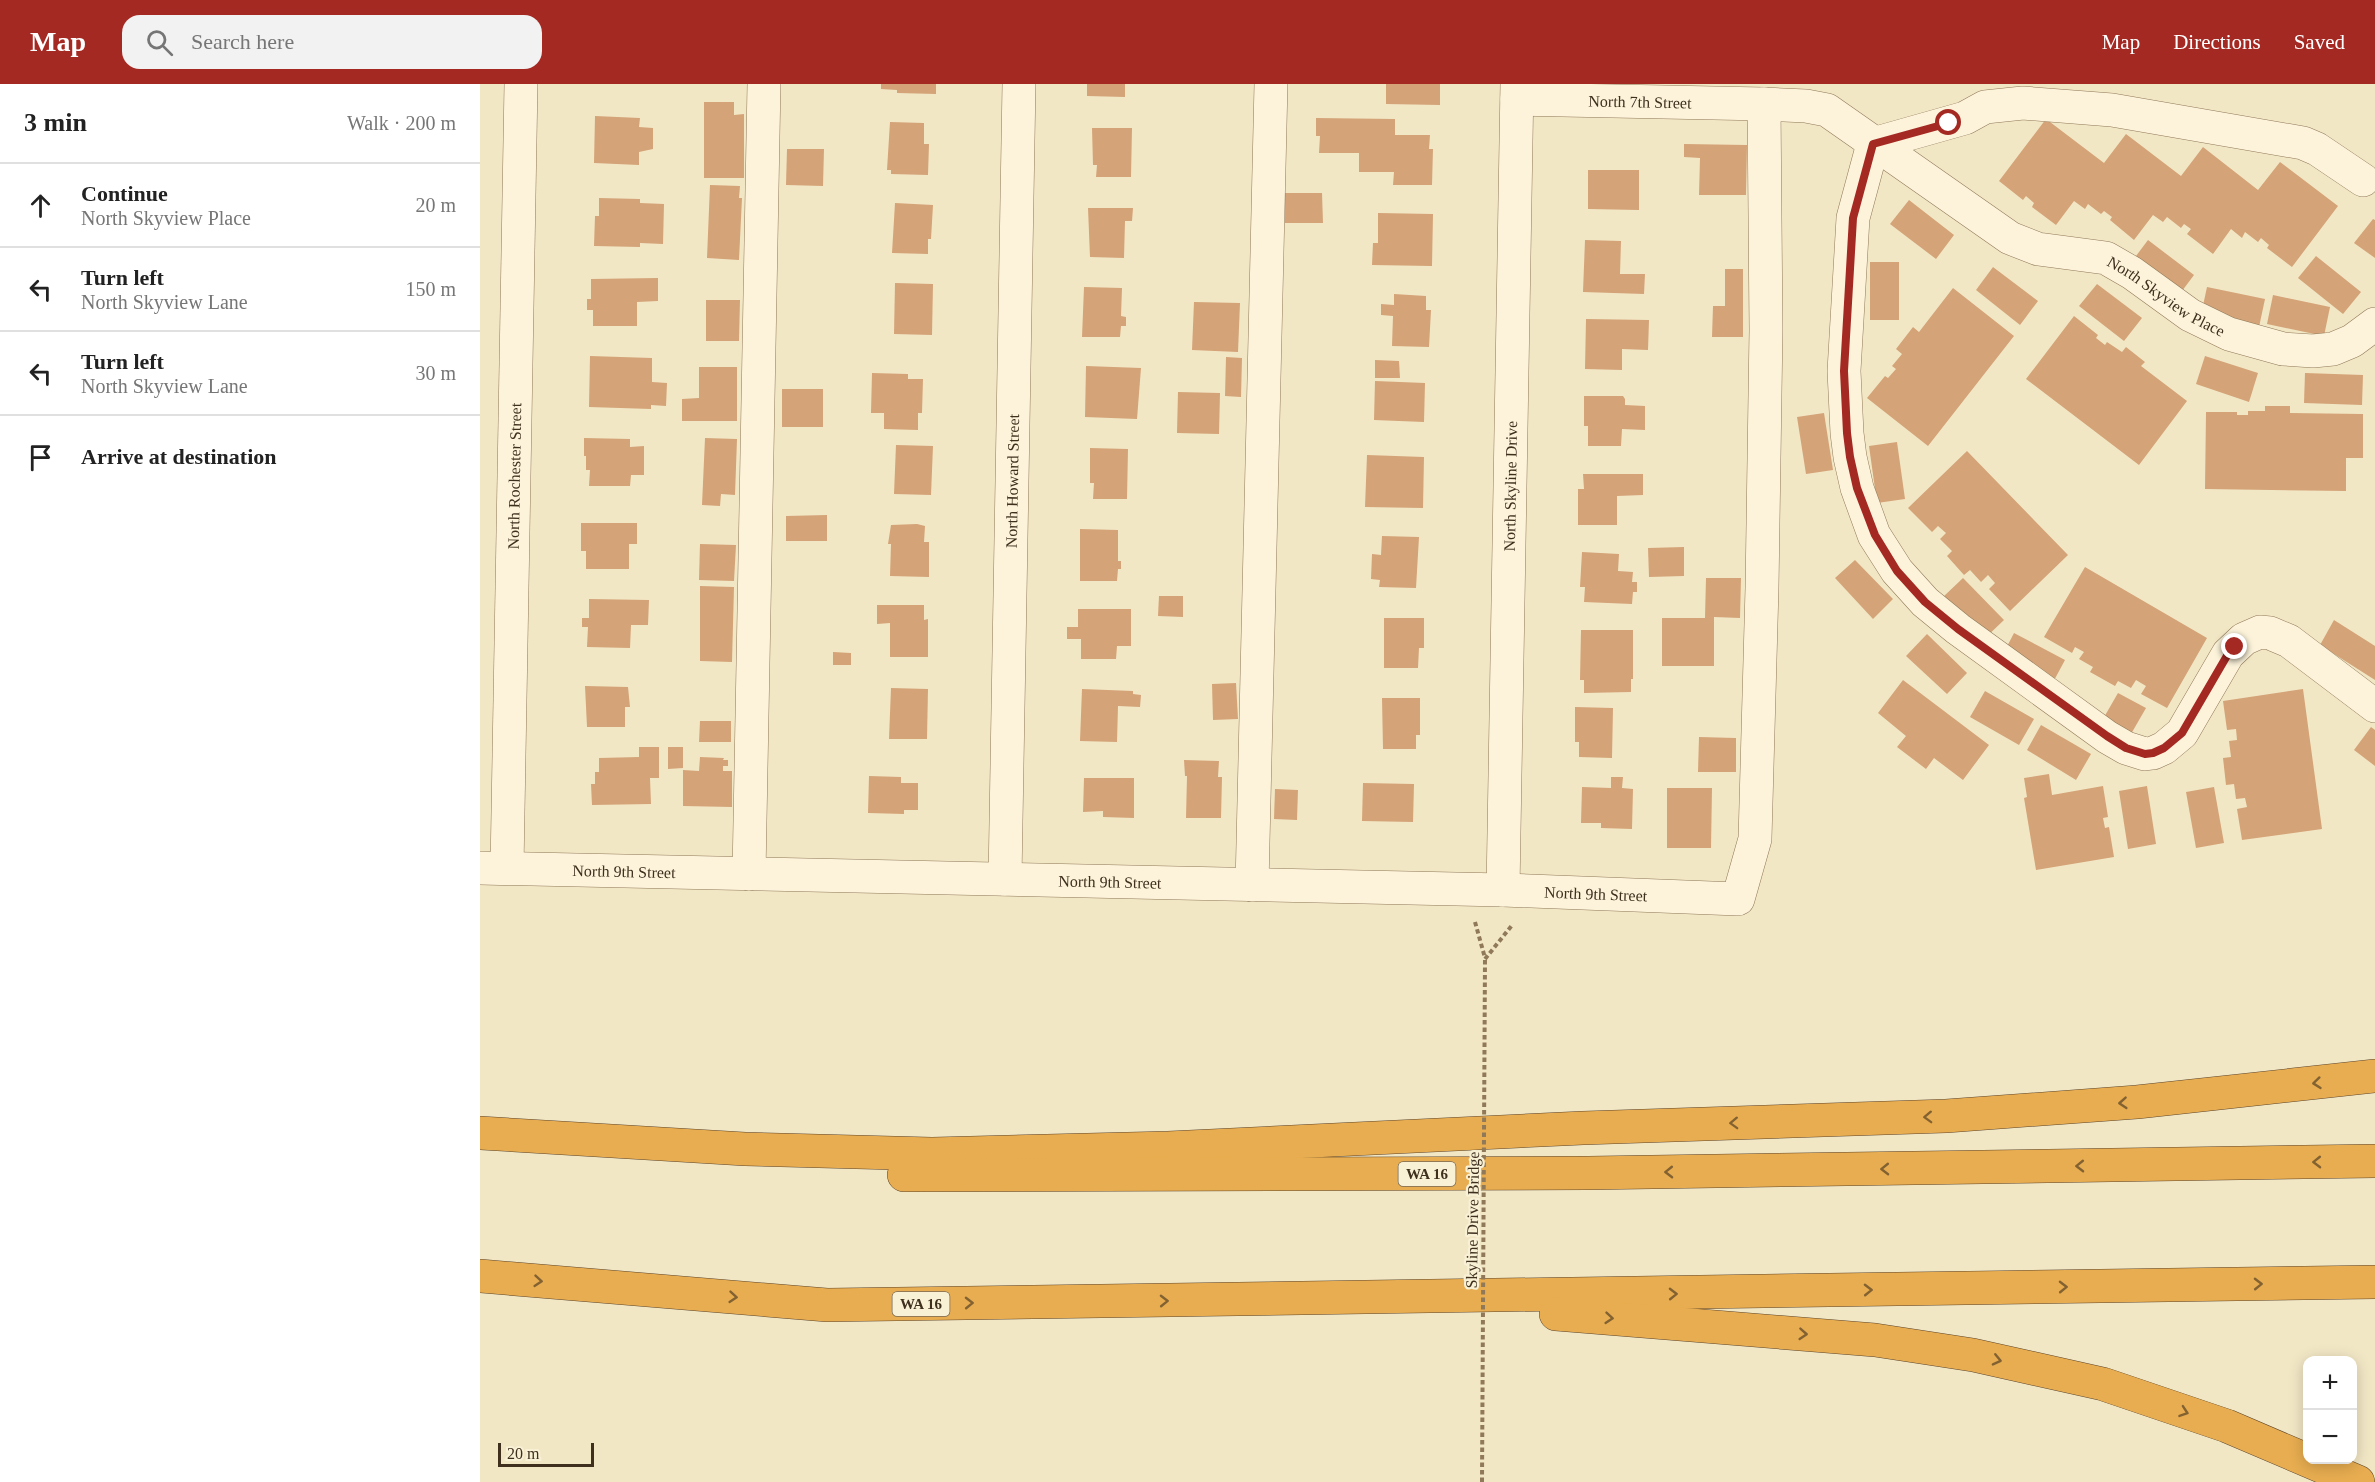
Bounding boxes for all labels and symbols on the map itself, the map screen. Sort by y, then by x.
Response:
street label: North 7th Street [1588,92,1692,112]
route start [1935,109,1961,135]
street label: North Skyview Place [2105,253,2228,340]
street label: North Rochester Street [505,402,524,550]
street label: North Howard Street [1003,413,1022,548]
street label: North Skyline Drive [1501,421,1520,552]
route end [2221,633,2247,659]
street label: North 9th Street [572,862,676,881]
street label: North 9th Street [1058,872,1162,892]
street label: North 9th Street [1544,884,1648,905]
one-way arrow [2312,1076,2321,1088]
one-way arrow [2118,1096,2127,1109]
one-way arrow [1924,1111,1933,1123]
one-way arrow [1729,1117,1738,1130]
street label: Skyline Drive Bridge [1463,1151,1483,1289]
one-way arrow [2312,1156,2321,1168]
one-way arrow [2075,1160,2084,1172]
road number: WA 16 [1398,1162,1456,1186]
one-way arrow [1880,1163,1889,1175]
one-way arrow [1664,1166,1673,1178]
one-way arrow [534,1274,543,1287]
one-way arrow [2253,1278,2262,1290]
one-way arrow [2058,1281,2067,1293]
one-way arrow [1863,1284,1872,1297]
one-way arrow [1668,1287,1677,1300]
one-way arrow [728,1290,737,1303]
road number: WA 16 [892,1292,950,1316]
one-way arrow [1160,1295,1169,1307]
one-way arrow [965,1297,974,1309]
one-way arrow [1605,1312,1614,1325]
one-way arrow [1799,1327,1808,1340]
one-way arrow [1991,1353,2001,1366]
one-way arrow [2178,1404,2189,1417]
scale bar [498,1440,594,1468]

